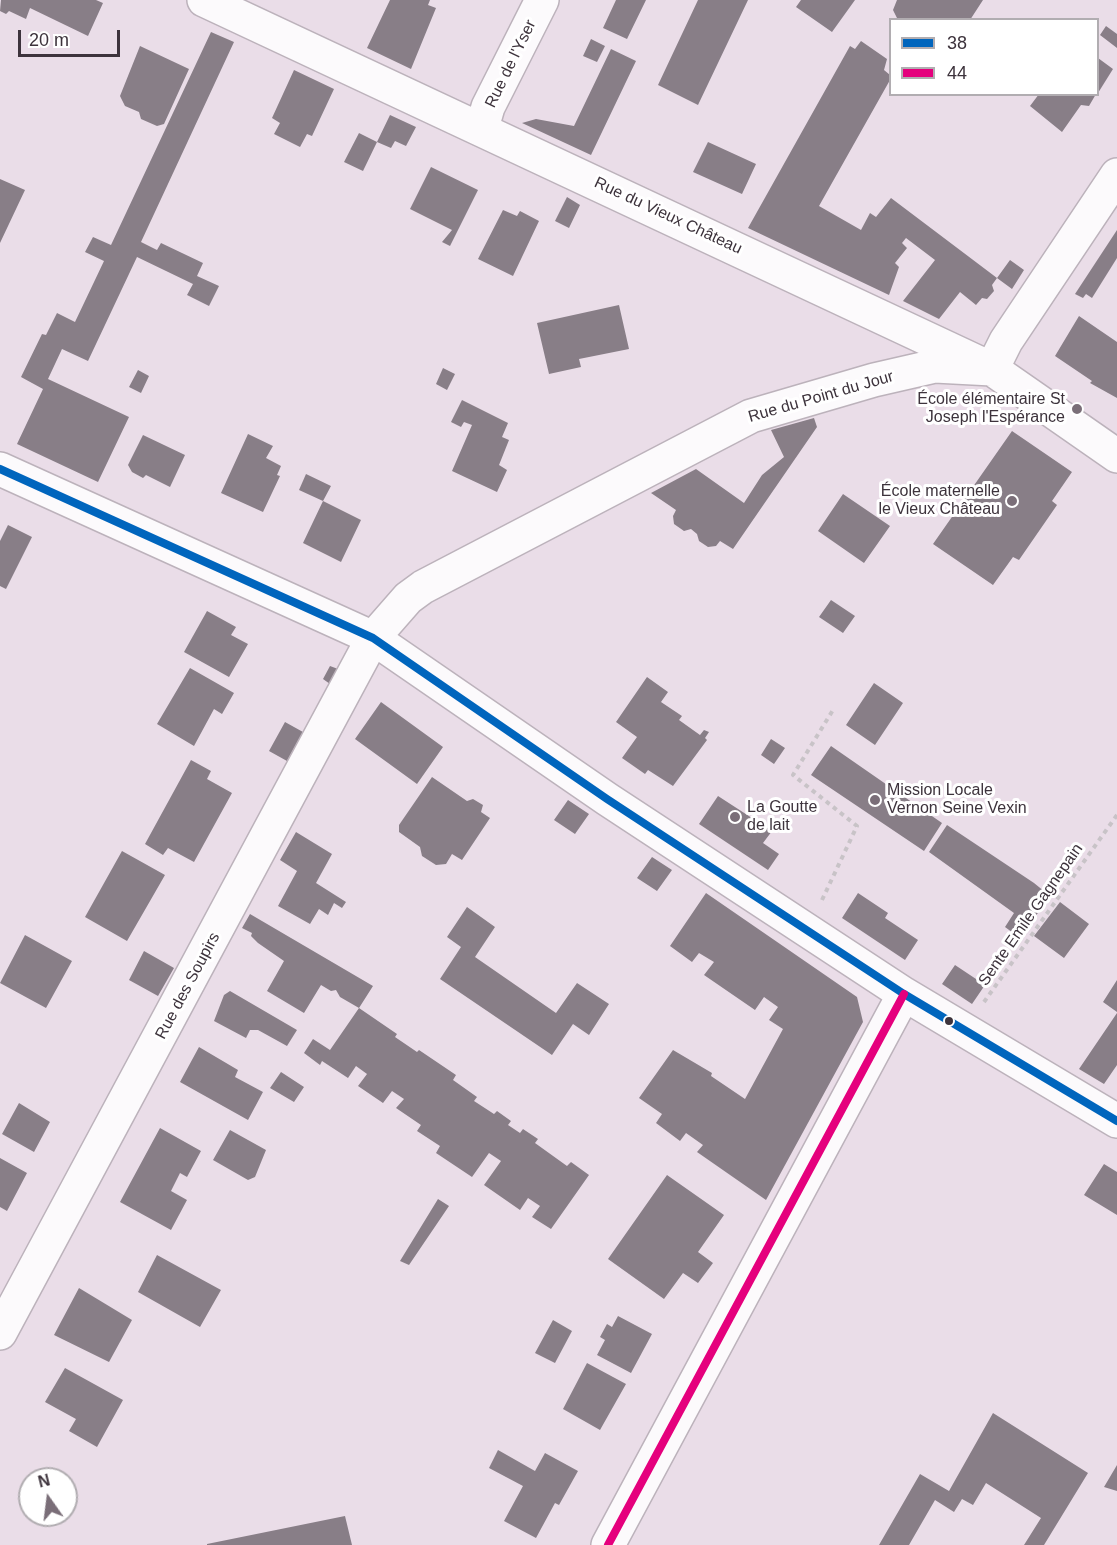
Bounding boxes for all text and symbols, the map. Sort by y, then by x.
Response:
street label: Rue de l'Yser [481,17,541,111]
scale bar [21,18,123,56]
legend [889,18,1099,96]
text: 20 m [29,30,69,50]
text: 38 [947,33,967,53]
text: 44 [947,63,967,83]
street label: Rue du Vieux Château [591,173,745,259]
street label: Rue du Point du Jour [746,367,896,427]
place label: École élémentaire St Joseph l'Espérance [917,390,1065,428]
marker: École élémentaire St Joseph l'Espérance [1070,402,1084,416]
place label: École maternelle le Vieux Château [878,482,1000,520]
marker: École maternelle le Vieux Château [1005,494,1019,508]
place label: Mission Locale Vernon Seine Vexin [887,781,1027,819]
marker: Mission Locale Vernon Seine Vexin [868,793,882,807]
place label: La Goutte de lait [747,798,817,836]
marker: La Goutte de lait [728,810,742,824]
street label: Sente Emile Gagnepain [975,840,1087,990]
street label: Rue des Soupirs [152,929,224,1043]
unlabelled marker [943,1015,955,1027]
north arrow [18,1467,78,1527]
text: N [36,1471,52,1491]

